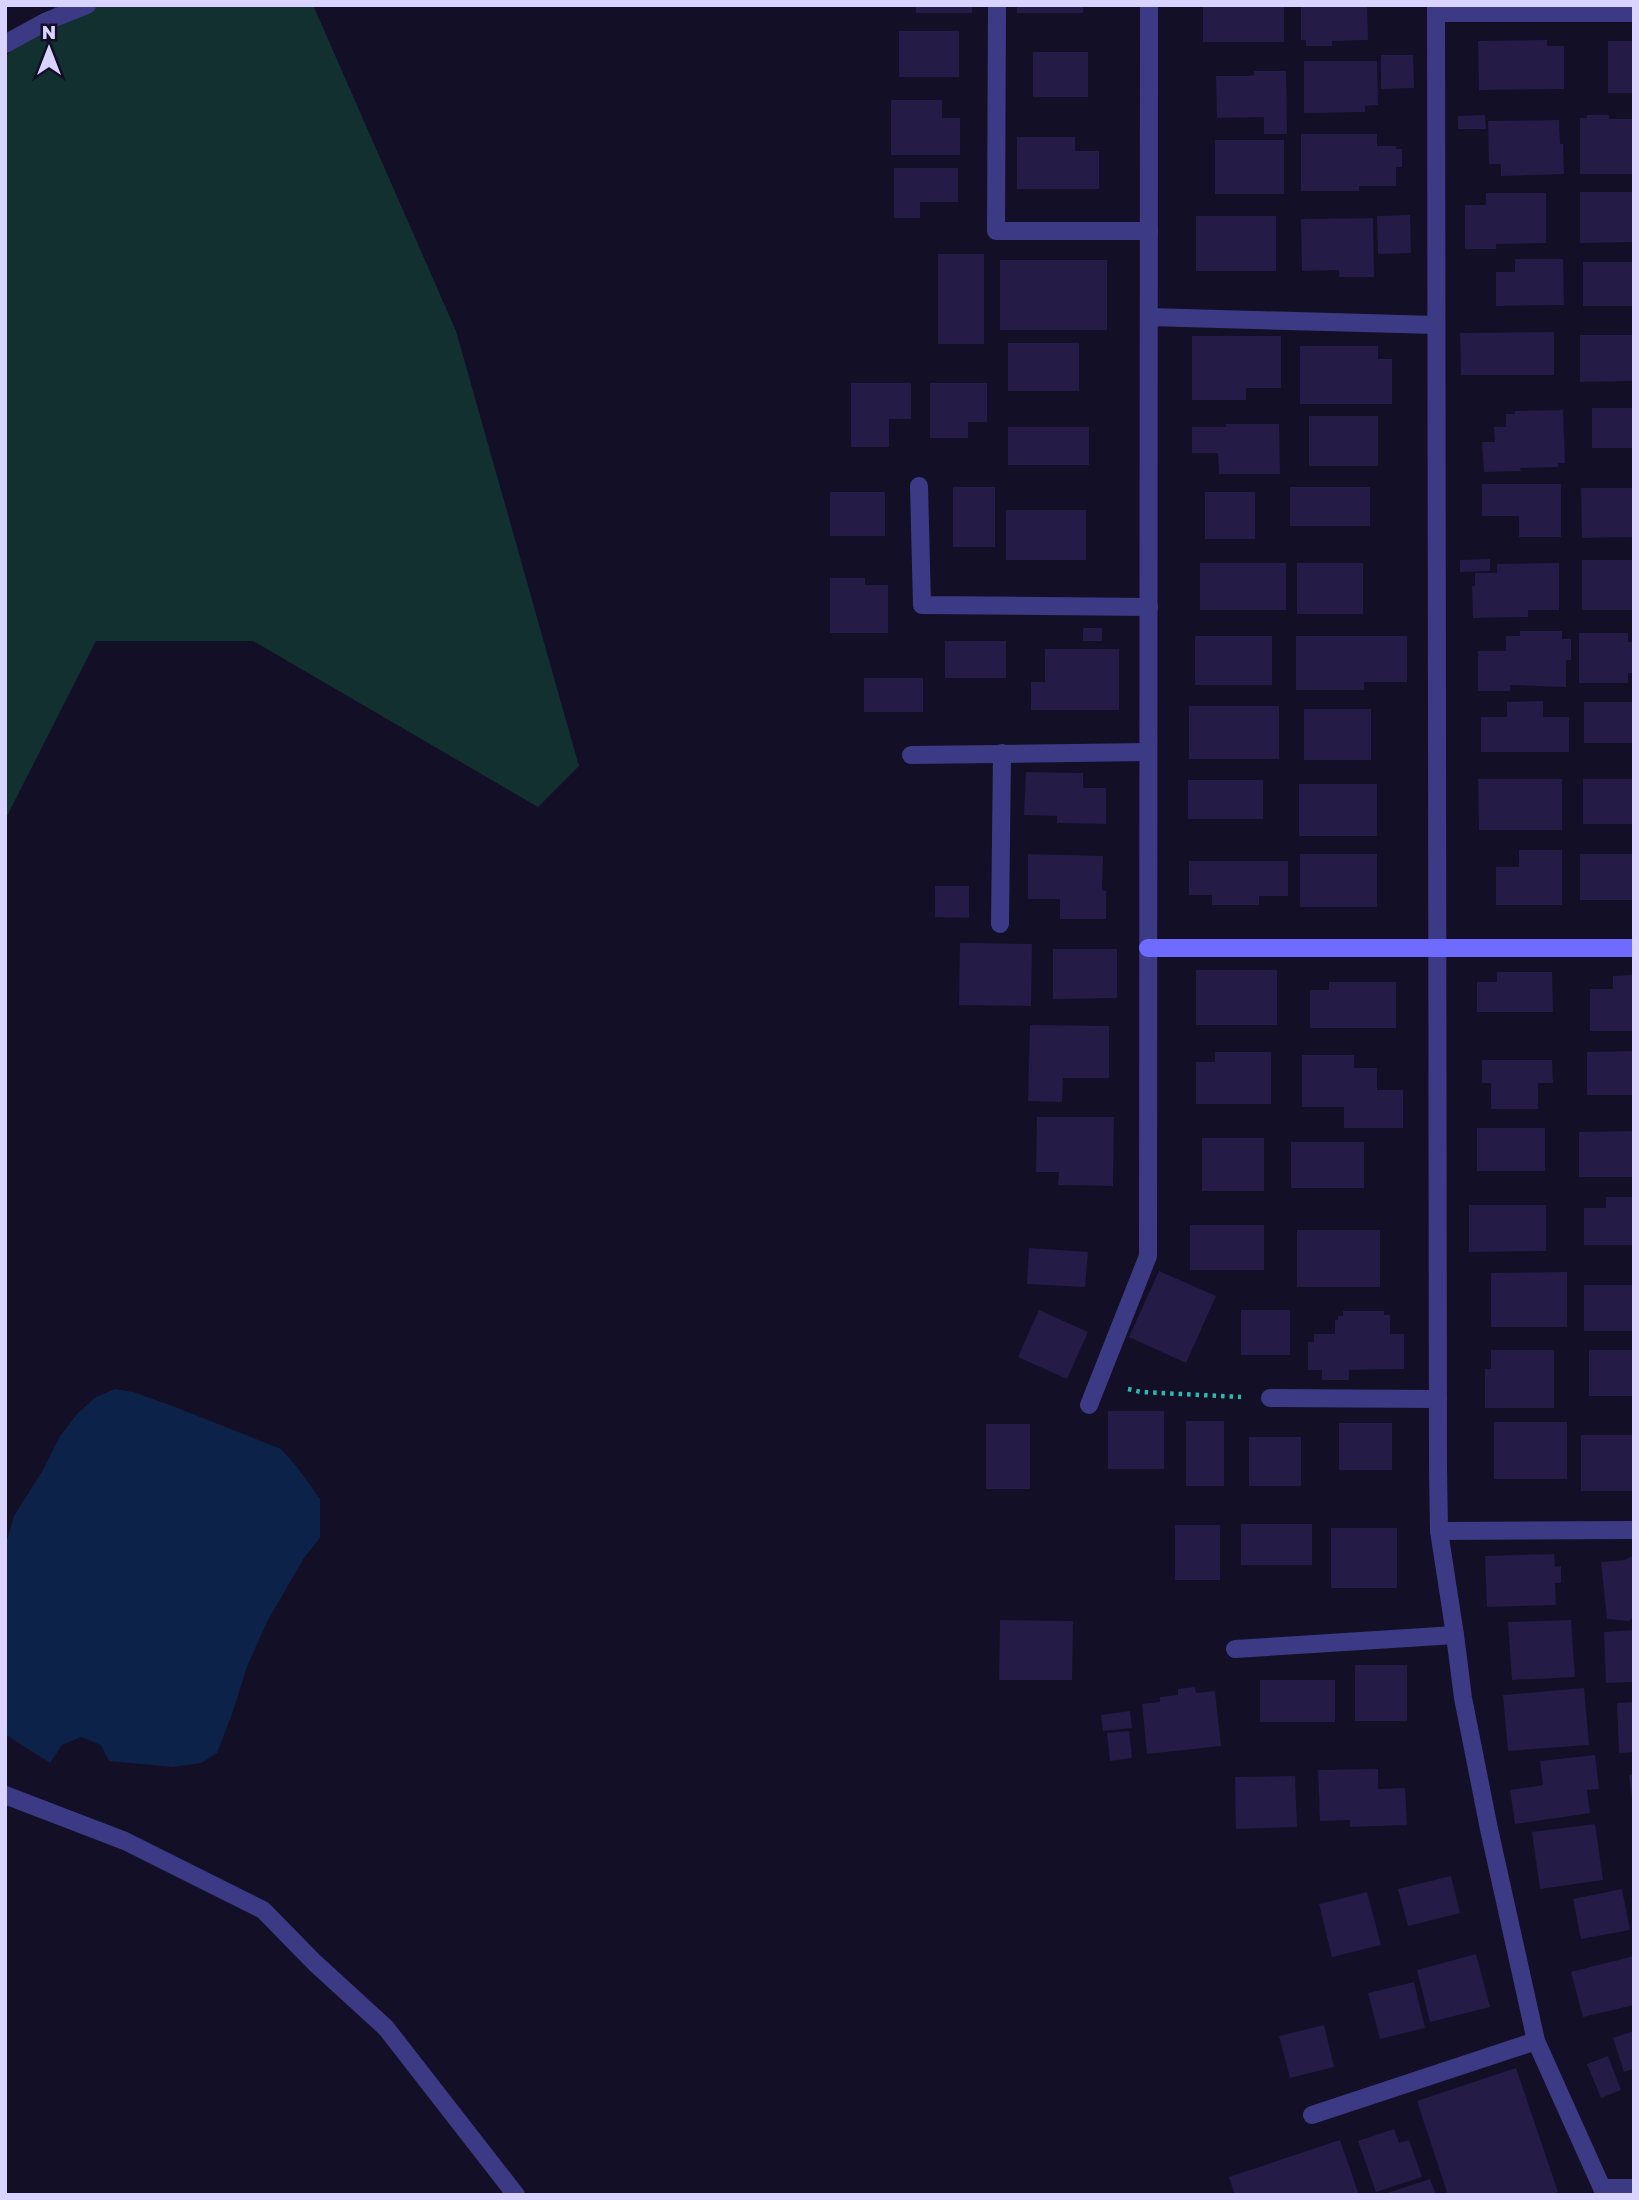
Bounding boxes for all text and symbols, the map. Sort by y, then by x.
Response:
north arrow [14,14,84,84]
text: N [42,20,56,43]

